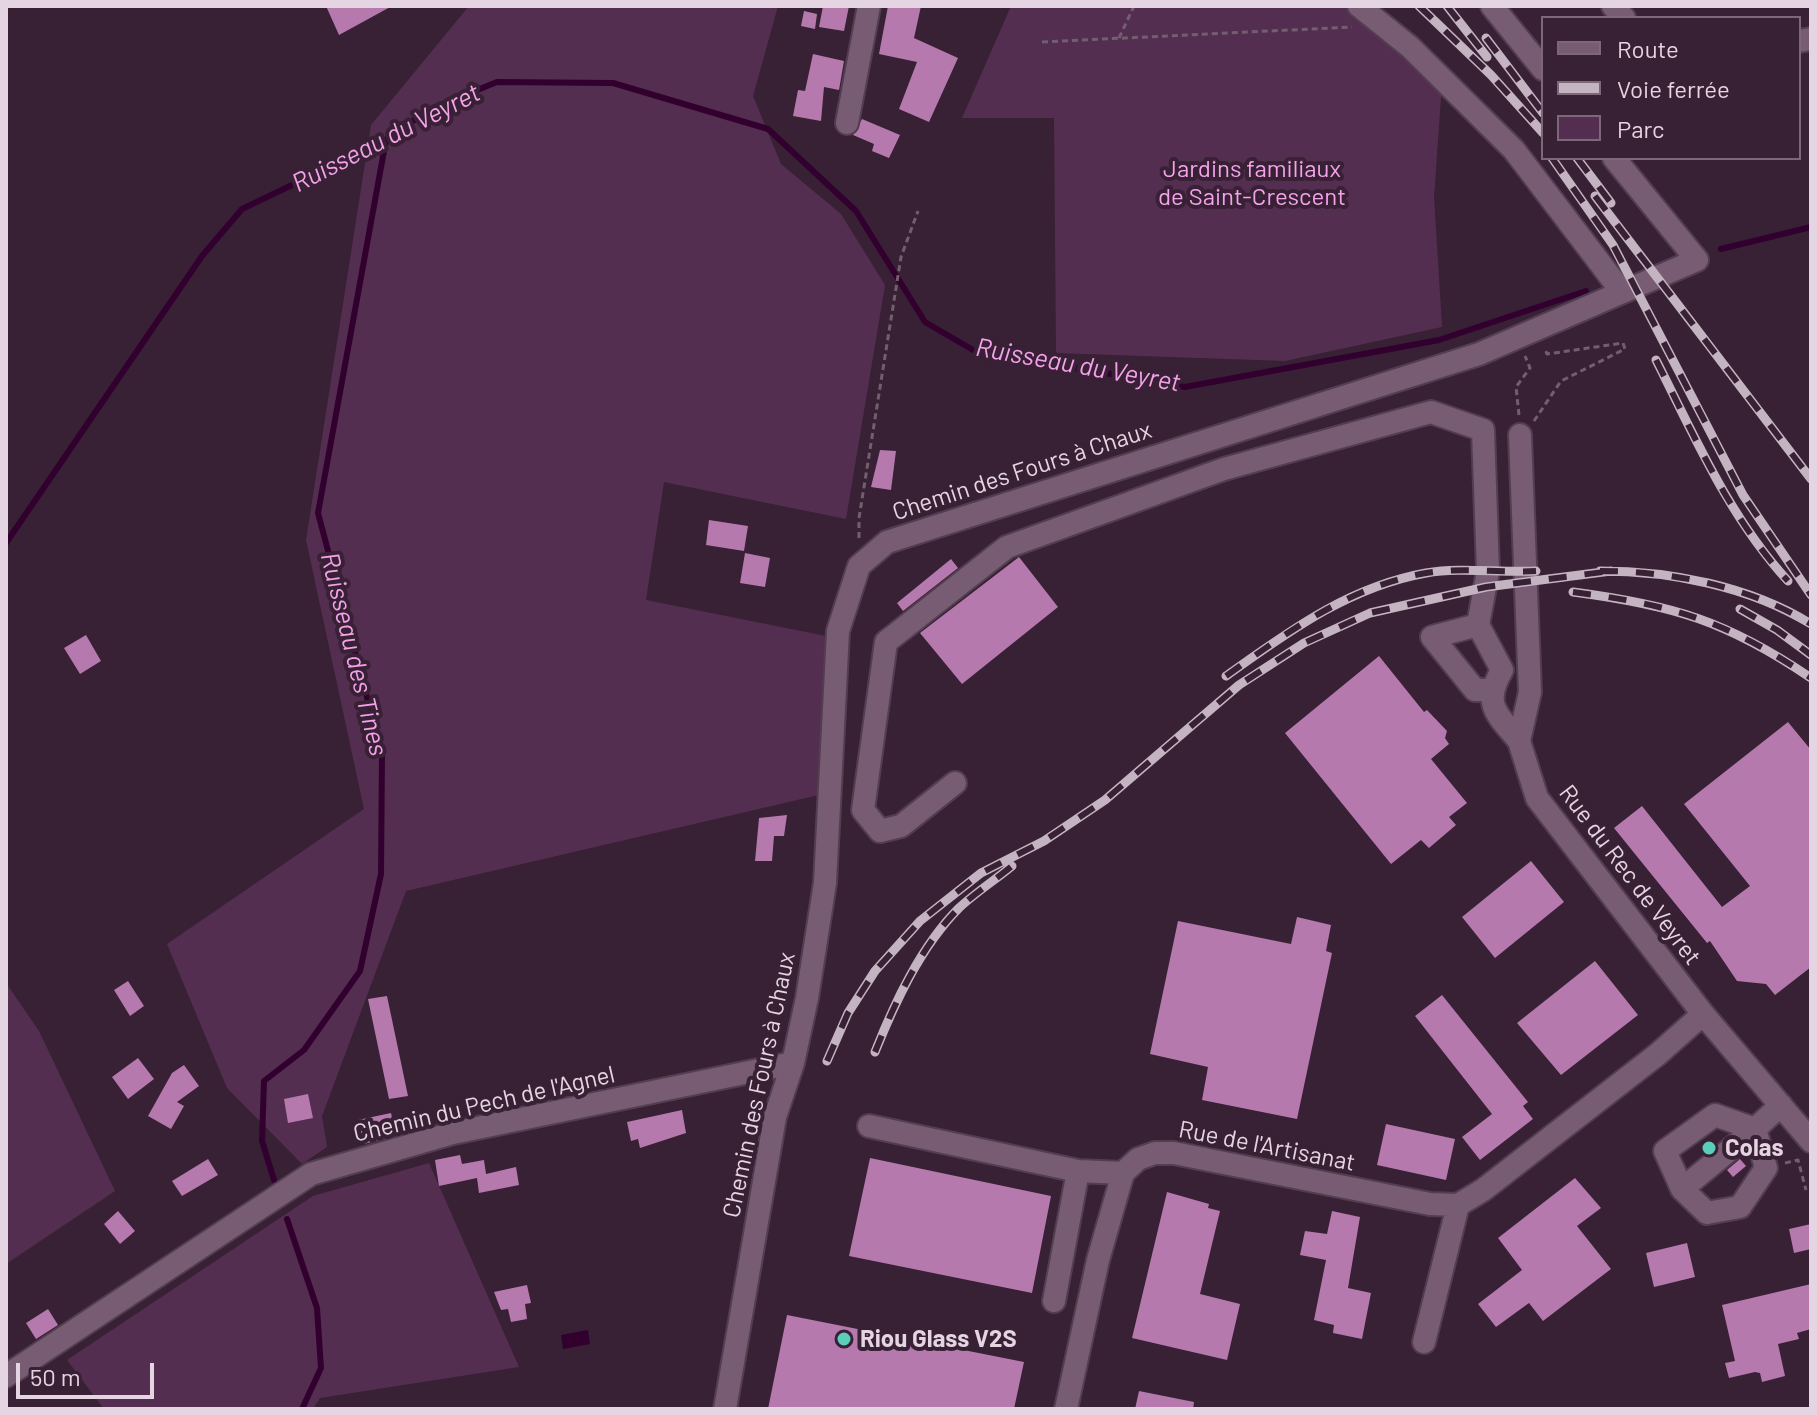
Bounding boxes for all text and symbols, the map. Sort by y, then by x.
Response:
legend [1541,16,1801,160]
text: Route [1617,34,1679,63]
text: Voie ferrée [1617,74,1730,103]
water label: Ruisseau du Veyret [287,77,485,199]
text: Parc [1617,114,1665,143]
park label: Jardins familiaux de Saint-Crescent [1158,155,1346,211]
water label: Ruisseau du Veyret [973,332,1183,398]
street label: Chemin des Fours à Chaux [889,415,1155,527]
water label: Ruisseau des Tines [314,549,394,759]
street label: Rue du Rec de Veyret [1553,779,1707,971]
street label: Chemin des Fours à Chaux [717,950,801,1220]
street label: Chemin du Pech de l'Agnel [351,1060,617,1148]
street label: Rue de l'Artisanat [1176,1115,1358,1177]
place label: Colas [1725,1134,1784,1162]
marker: Colas [1700,1139,1718,1157]
place label: Riou Glass V2S [860,1325,1017,1353]
marker: Riou Glass V2S [835,1330,853,1348]
scale bar [20,1347,158,1397]
text: 50 m [30,1362,81,1391]

